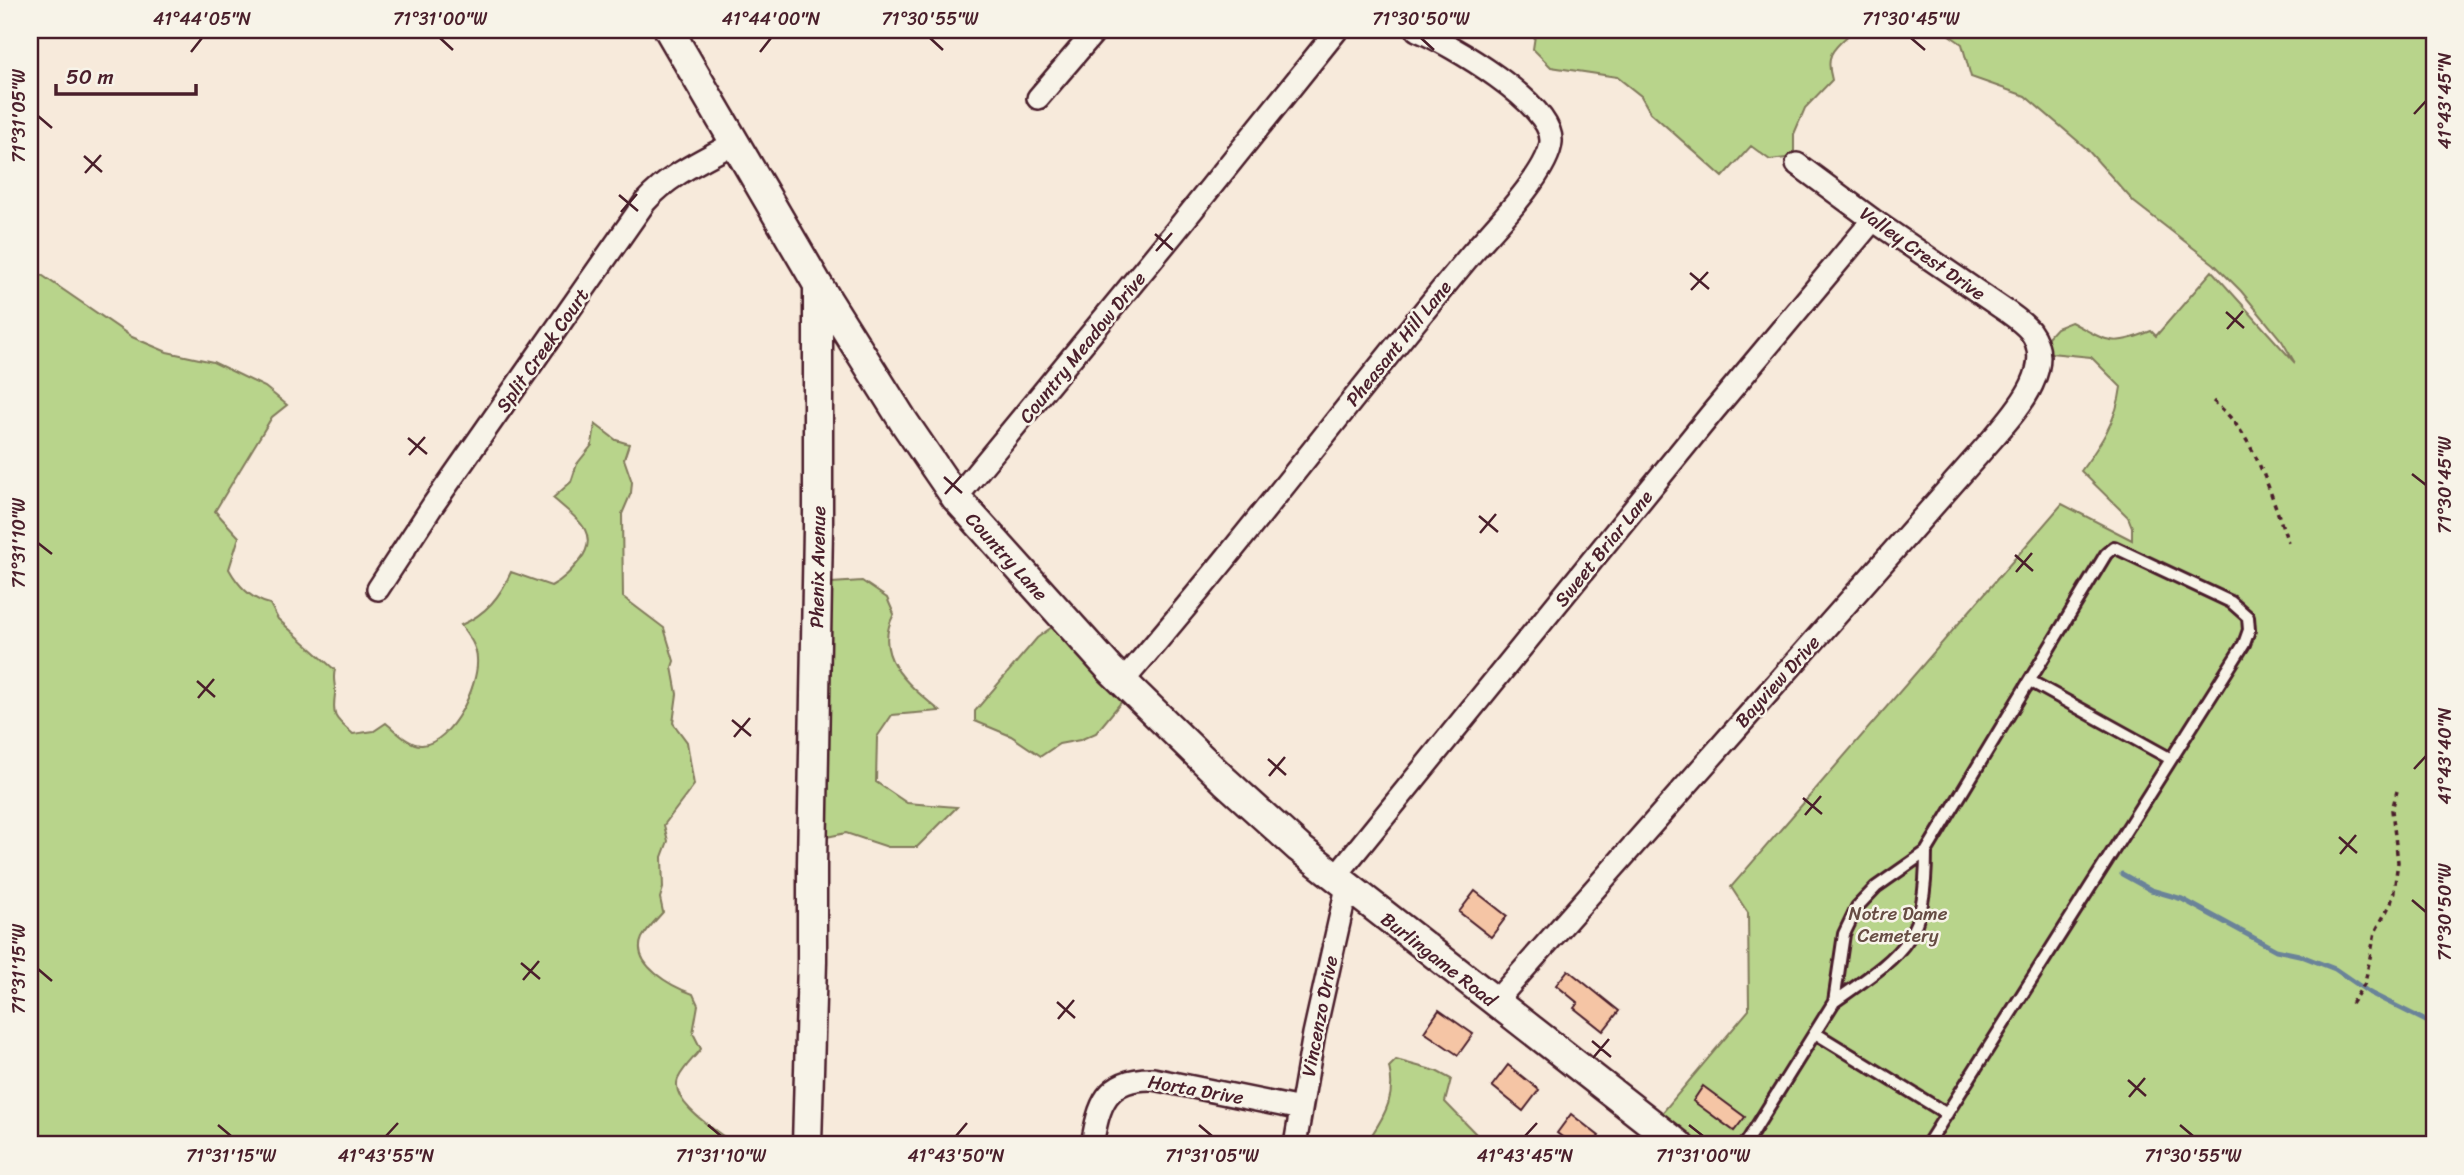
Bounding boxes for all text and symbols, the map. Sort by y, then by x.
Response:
text: 41°44'05"N [153,3,252,35]
text: 71°31'00"W [393,3,488,35]
text: 41°44'00"N [722,3,821,35]
text: 71°30'55"W [881,3,980,35]
text: 71°30'50"W [1372,3,1471,35]
text: 71°30'45"W [1862,3,1961,35]
scale bar [56,52,196,96]
text: 41°43'45"N [2429,52,2461,149]
text: 50 m [66,58,114,96]
text: 71°31'05"W [3,68,35,163]
street label: Valley Crest Drive [1853,197,1993,309]
street label: Country Meadow Drive [1010,264,1155,431]
street label: Pheasant Hill Lane [1337,273,1460,414]
street label: Split Creek Court [487,281,598,420]
text: 71°30'45"W [2429,435,2461,534]
street label: Sweet Briar Lane [1546,482,1661,614]
text: 71°31'10"W [3,497,35,588]
street label: Country Lane [957,504,1056,609]
street label: Phenix Avenue [800,505,835,628]
street label: Bayview Drive [1726,627,1828,735]
text: 41°43'40"N [2429,707,2461,805]
text: 71°30'50"W [2429,862,2461,961]
park label: Notre Dame Cemetery [1849,897,1948,952]
street label: Burlingame Road [1373,903,1506,1017]
text: 71°31'15"W [3,923,35,1014]
street label: Vincenzo Drive [1292,952,1347,1079]
street label: Horta Drive [1145,1065,1247,1114]
text: 71°31'15"W [186,1140,277,1172]
text: 41°43'55"N [338,1140,435,1172]
text: 71°31'10"W [676,1140,767,1172]
text: 41°43'50"N [908,1140,1005,1172]
text: 71°31'05"W [1165,1140,1260,1172]
text: 41°43'45"N [1477,1140,1574,1172]
text: 71°31'00"W [1656,1140,1751,1172]
text: 71°30'55"W [2144,1140,2243,1172]

